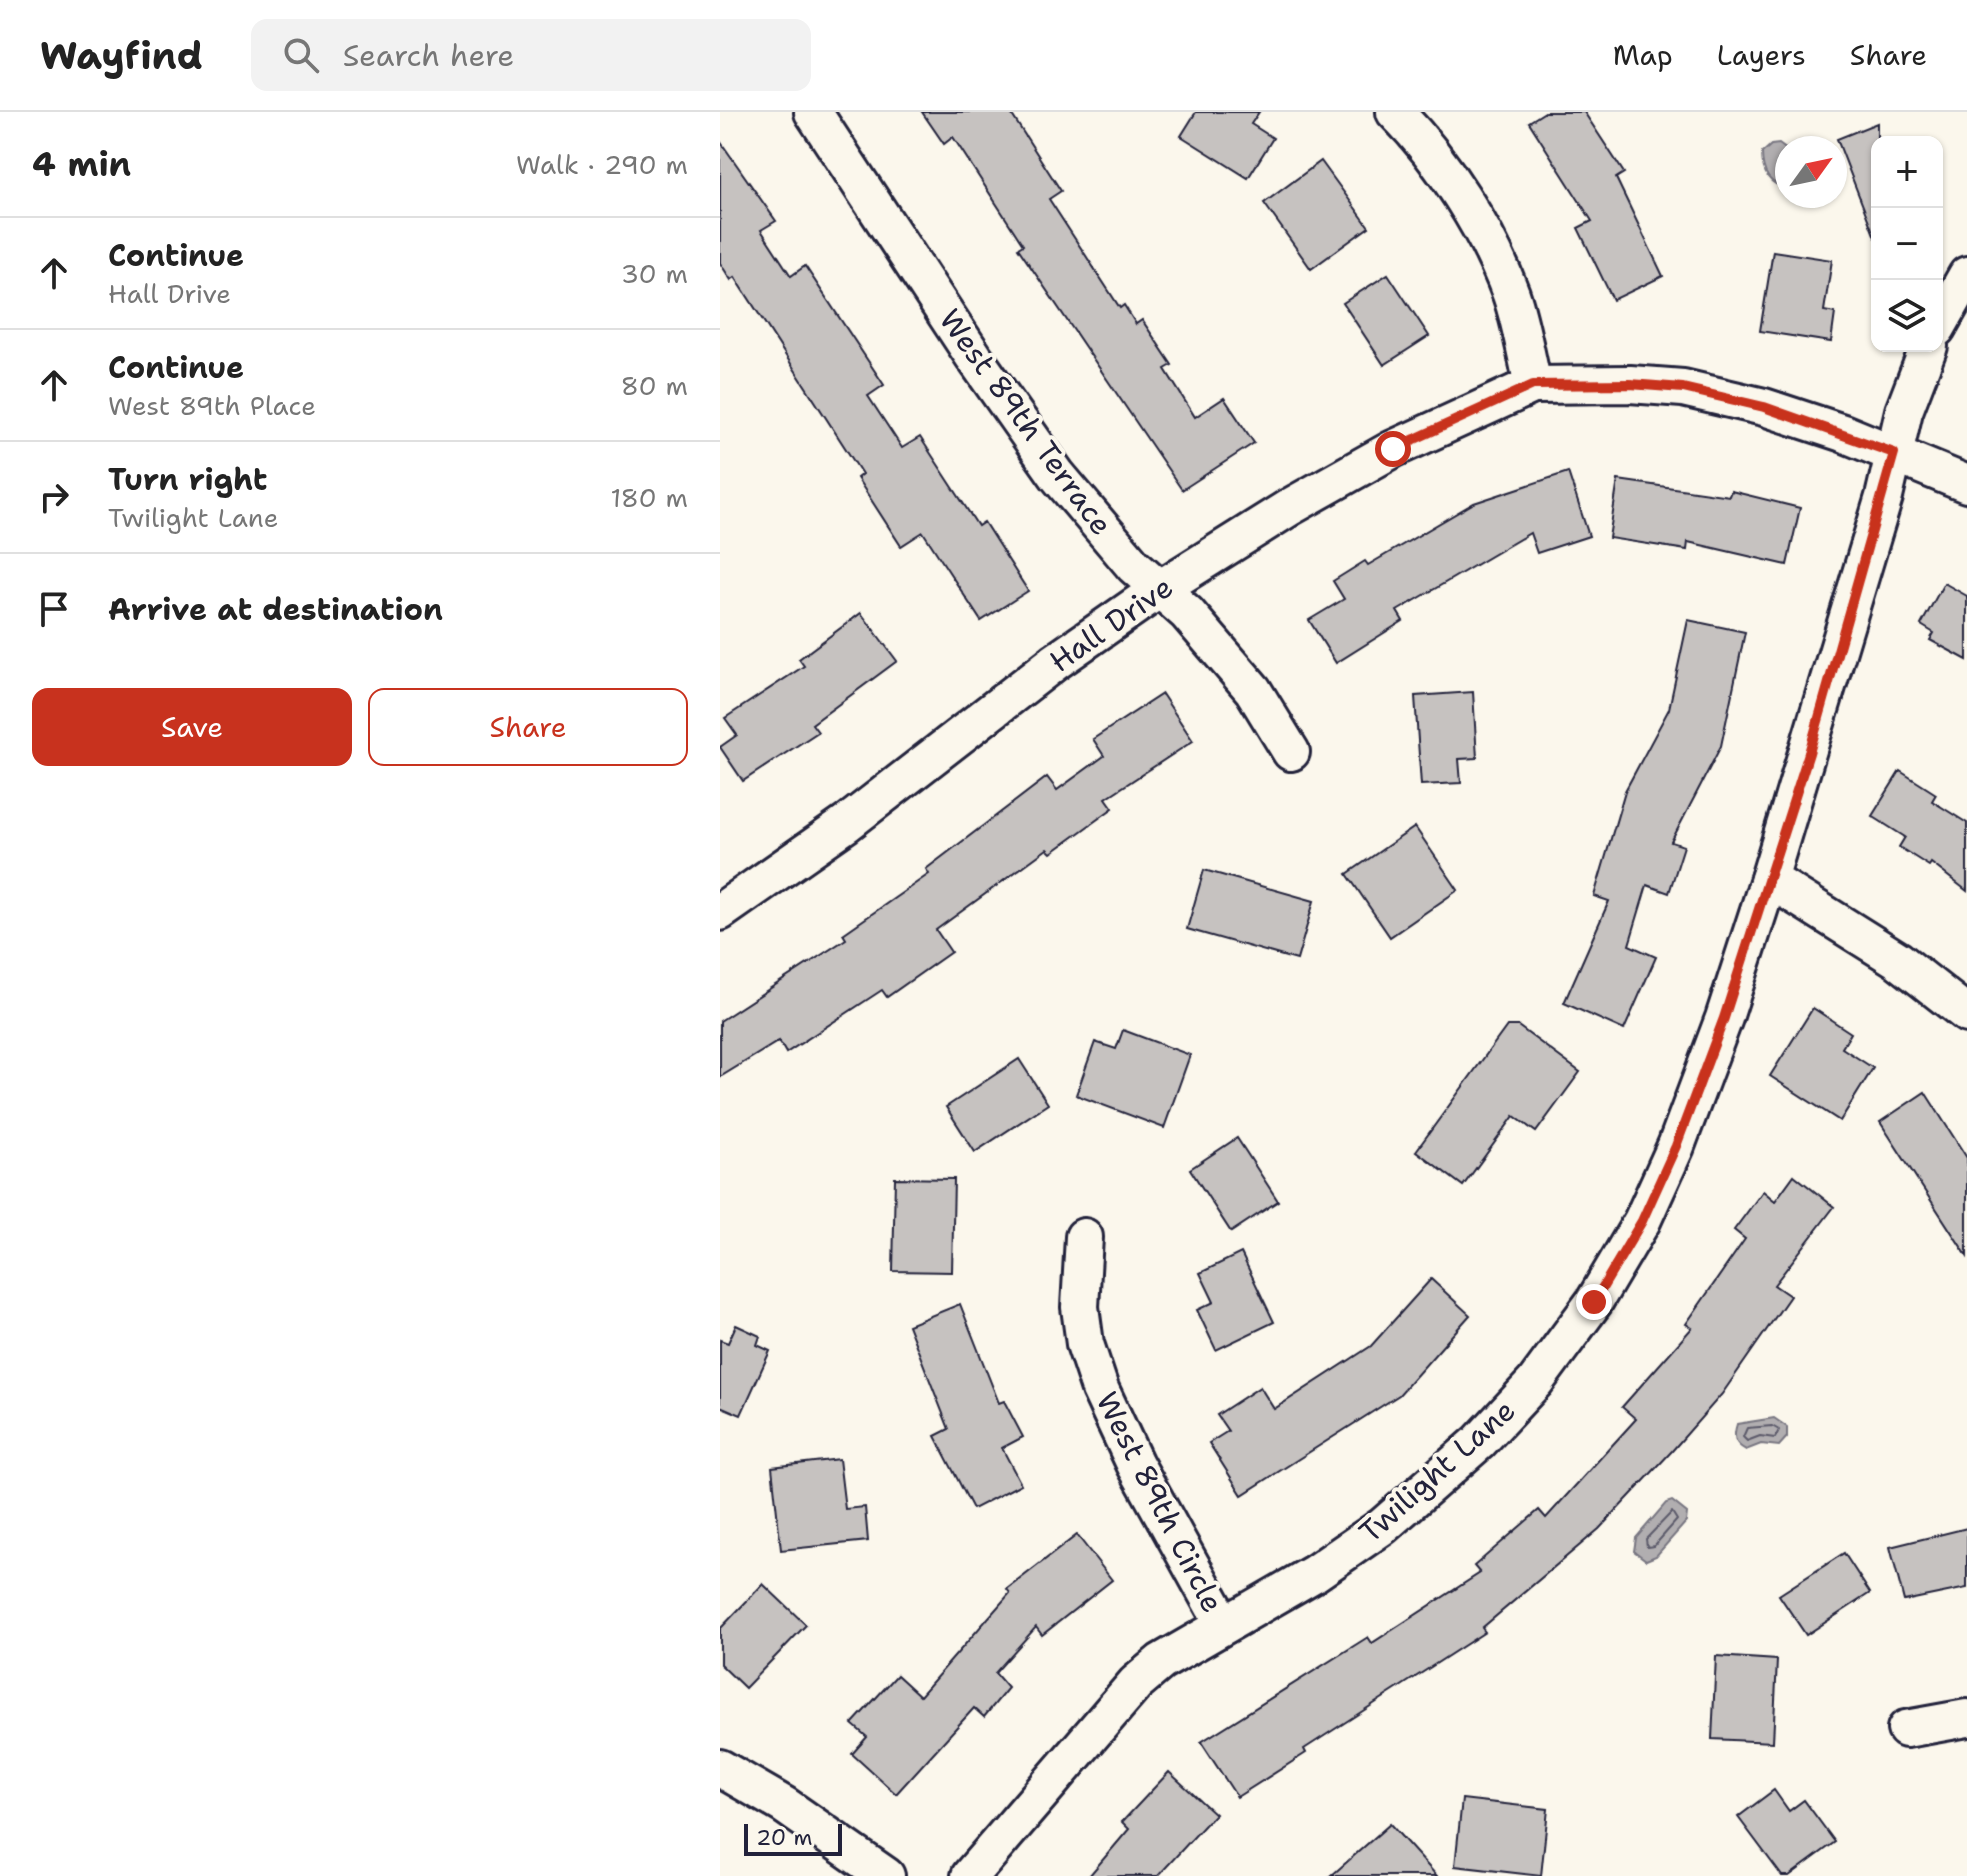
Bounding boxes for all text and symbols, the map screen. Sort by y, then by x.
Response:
search box [251,19,811,91]
text: Wayfind [40,30,203,81]
icon: search [279,33,323,77]
text: Search here [343,35,514,76]
text: Map [1613,36,1673,74]
text: Layers [1717,36,1806,74]
text: Share [1850,36,1927,74]
north arrow [1775,136,1847,208]
map controls [1871,136,1943,352]
button: + [1871,136,1943,208]
text: 4 min [32,141,131,187]
text: Walk · 290 m [516,147,688,182]
button: − [1871,208,1943,280]
text: Continue [108,235,244,276]
icon: ahead [32,251,76,295]
text: 30 m [621,256,688,291]
text: Hall Drive [108,276,231,311]
button: layers [1871,280,1943,352]
street label: West 89th Terrace [930,301,1122,543]
text: Continue [108,347,244,388]
icon: ahead [32,363,76,407]
text: 80 m [621,368,688,403]
text: West 89th Place [108,388,316,423]
route start [1375,431,1411,467]
text: Turn right [108,459,267,500]
icon: right [32,475,76,519]
text: 180 m [610,480,688,515]
text: Twilight Lane [108,500,278,535]
street label: Hall Drive [1041,566,1181,682]
icon: arrive [32,587,76,631]
text: Arrive at destination [108,589,443,630]
button: Save [32,688,352,766]
button: Share [368,688,688,766]
route end [1576,1284,1612,1320]
street label: West 89th Circle [1087,1385,1233,1619]
street label: Twilight Lane [1350,1390,1524,1552]
scale bar [744,1820,842,1856]
text: 20 m [756,1823,813,1852]

